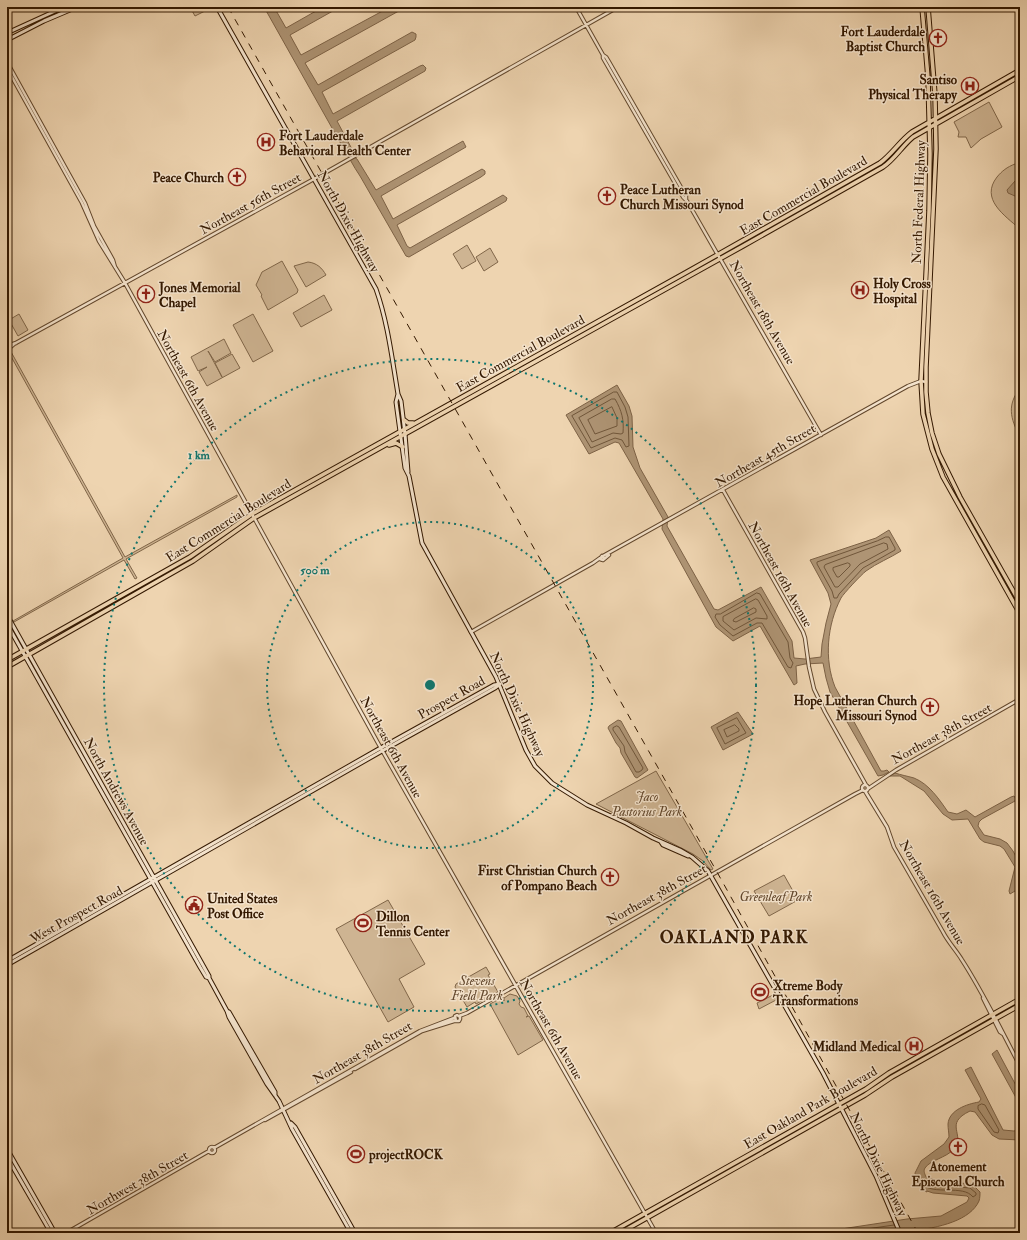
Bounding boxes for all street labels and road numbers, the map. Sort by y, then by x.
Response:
street label: North Federal Highway [909,140,930,264]
street label: East Commercial Boulevard [737,152,871,239]
street label: North Dixie Highway [313,168,383,276]
street label: Northeast 56th Street [197,169,304,238]
street label: Northeast 18th Avenue [726,257,799,368]
street label: East Commercial Boulevard [453,312,588,396]
street label: Northeast 6th Avenue [154,327,223,435]
street label: Northeast 45th Street [712,421,819,491]
street label: East Commercial Boulevard [163,475,295,566]
street label: Northeast 16th Avenue [744,519,816,631]
street label: North Dixie Highway [485,650,548,760]
street label: Prospect Road [415,673,489,724]
street label: Northeast 6th Avenue [357,694,426,802]
street label: Northeast 38th Street [889,700,994,768]
street label: North Andrews Avenue [80,735,153,849]
street label: Northeast 16th Avenue [896,837,969,948]
street label: Northeast 38th Street [604,861,709,929]
street label: West Prospect Road [27,883,127,948]
street label: Northeast 6th Avenue [516,976,587,1083]
street label: Northeast 38th Street [310,1018,415,1088]
street label: East Oakland Park Boulevard [741,1063,881,1153]
street label: North Dixie Highway [845,1110,910,1220]
street label: Northwest 38th Street [84,1147,191,1218]

